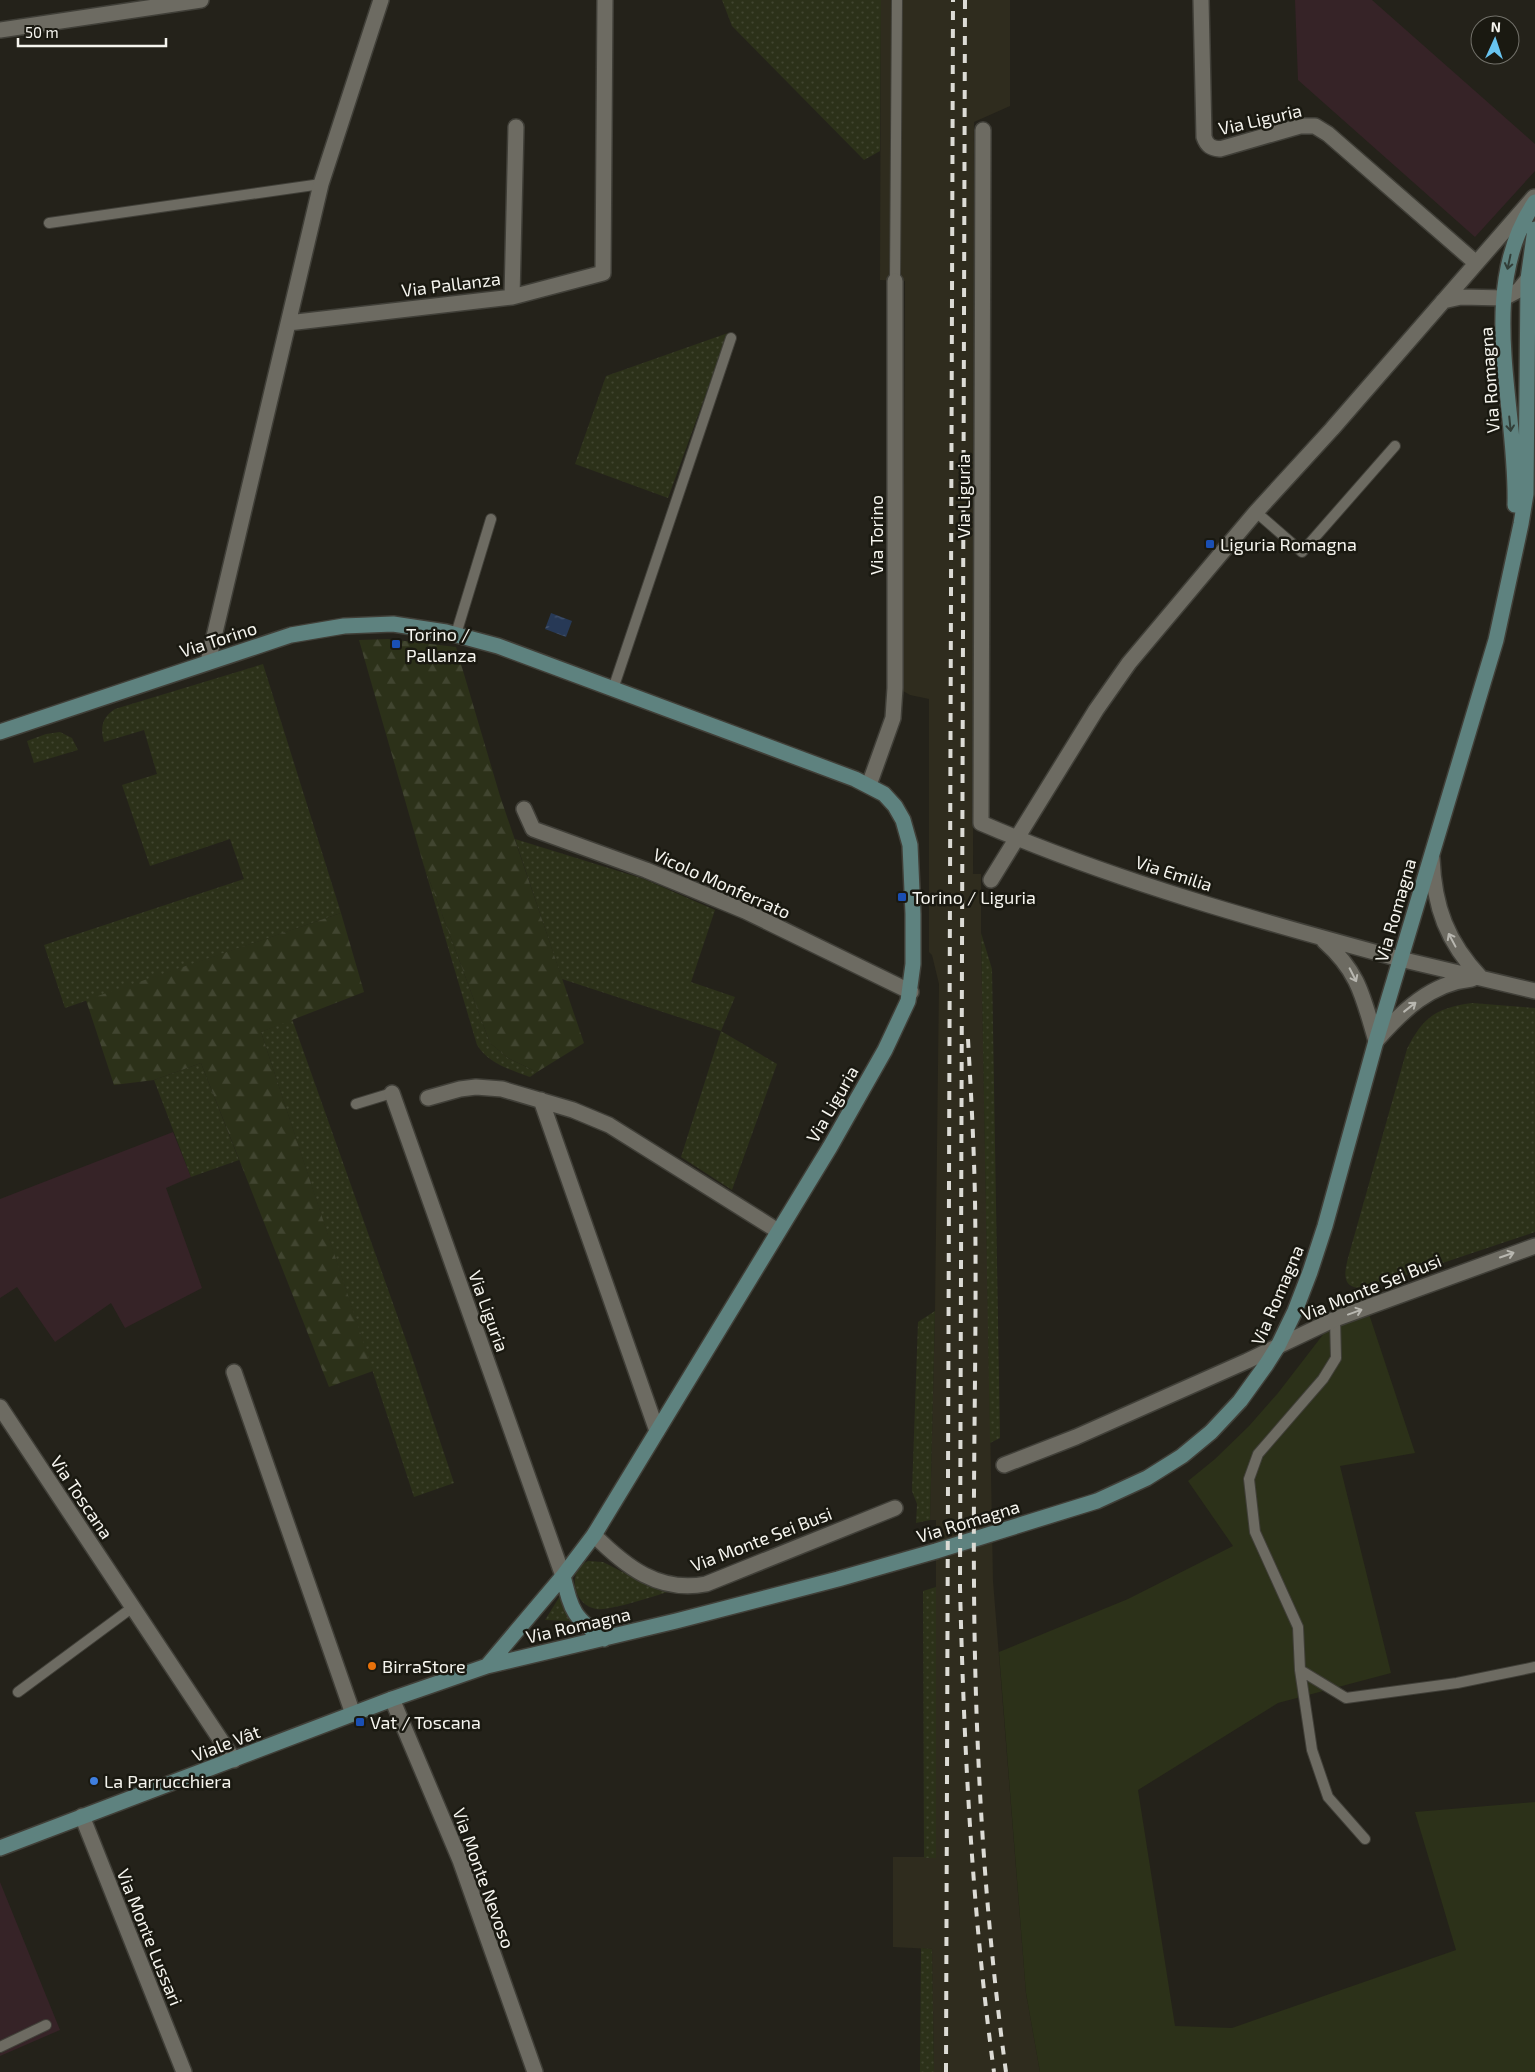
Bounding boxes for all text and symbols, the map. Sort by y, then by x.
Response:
scale bar [18,15,165,47]
north arrow [1470,15,1520,65]
text: N [1490,18,1501,35]
text: 50 m [25,23,59,41]
street label: Via Liguria [1216,99,1304,139]
one-way arrow [1504,254,1514,270]
street label: Via Pallanza [400,267,502,301]
street label: Via Romagna [1474,326,1504,434]
one-way arrow [1505,416,1515,432]
street label: Via Liguria [952,454,974,538]
street label: Via Torino [865,495,887,575]
place label: Liguria Romagna [1220,533,1357,555]
marker: Liguria Romagna [1204,538,1216,550]
street label: Via Torino [177,616,259,662]
place label: Torino / Pallanza [406,623,477,666]
marker: Torino / Pallanza [390,638,402,650]
street label: Vicolo Monferrato [650,843,794,923]
street label: Via Emilia [1133,850,1215,896]
street label: Via Romagna [1370,856,1420,964]
place label: Torino / Liguria [912,886,1036,908]
marker: Torino / Liguria [896,891,908,903]
one-way arrow [1447,932,1457,947]
one-way arrow [1348,967,1358,982]
one-way arrow [1403,1001,1416,1012]
street label: Via Liguria [801,1062,863,1146]
street label: Via Romagna [1246,1242,1308,1348]
street label: Via Monte Sei Busi [1298,1249,1444,1325]
one-way arrow [1499,1250,1515,1260]
street label: Via Liguria [464,1267,514,1355]
one-way arrow [1347,1307,1362,1316]
street label: Via Toscana [46,1451,118,1543]
street label: Via Romagna [914,1495,1022,1547]
street label: Via Monte Sei Busi [687,1502,835,1576]
street label: Via Romagna [524,1602,632,1648]
place label: BirraStore [382,1655,466,1677]
marker: BirraStore [366,1660,378,1672]
place label: Vat / Toscana [370,1711,481,1733]
marker: Vat / Toscana [354,1716,366,1728]
street label: Viale Vât [189,1720,263,1766]
place label: La Parrucchiera [104,1770,231,1792]
marker: La Parrucchiera [88,1775,100,1787]
street label: Via Monte Nevoso [448,1805,520,1951]
street label: Via Monte Lussari [113,1865,187,2009]

